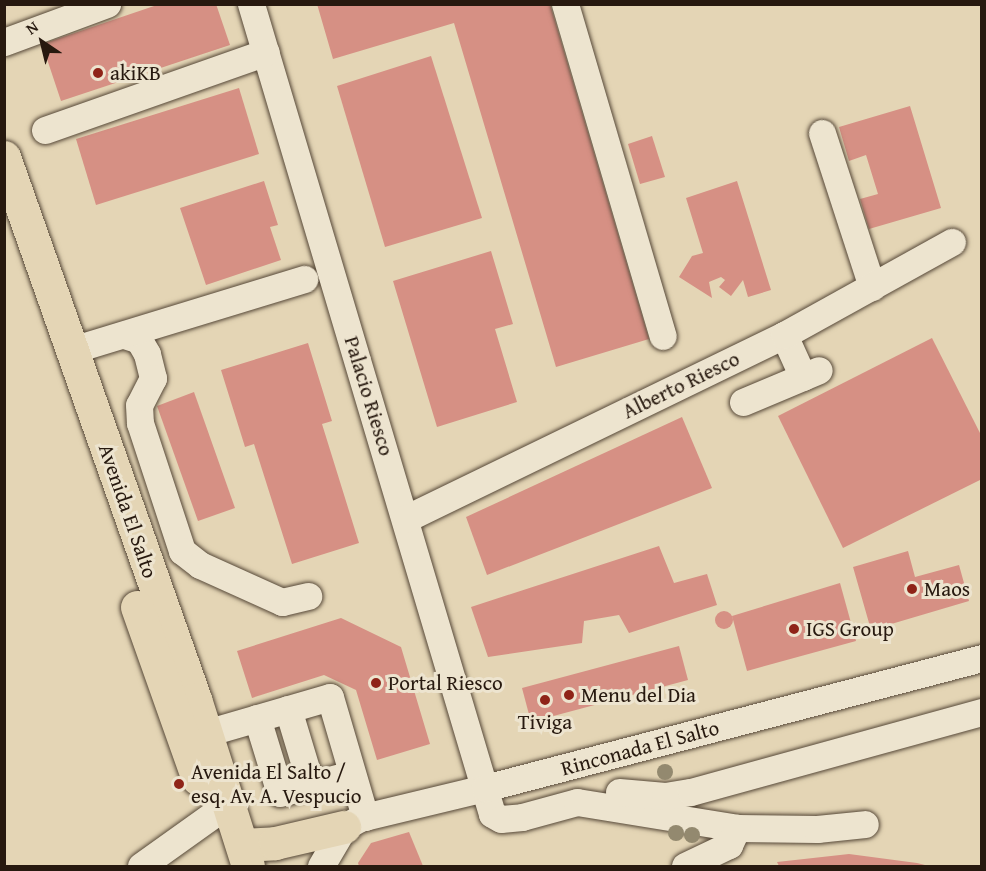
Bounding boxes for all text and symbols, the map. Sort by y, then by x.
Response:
north arrow [12,12,72,72]
text: N [20,14,43,40]
place label: akiKB [110,60,161,86]
marker: akiKB [91,66,105,80]
street label: Palacio Riesco [339,333,399,459]
street label: Alberto Riesco [618,346,744,424]
street label: Avenida El Salto [93,441,163,581]
place label: Maos [924,576,970,602]
marker: Maos [905,582,919,596]
place label: IGS Group [806,616,894,642]
marker: IGS Group [787,622,801,636]
place label: Portal Riesco [388,670,503,696]
marker: Portal Riesco [369,676,383,690]
place label: Menu del Dia [581,682,696,708]
marker: Menu del Dia [562,688,576,702]
marker: Tiviga [538,693,552,707]
place label: Tiviga [518,709,572,735]
street label: Rinconada El Salto [558,715,722,781]
place label: Avenida El Salto / esq. Av. A. Vespucio [191,759,362,809]
marker: Avenida El Salto / esq. Av. A. Vespucio [172,777,186,791]

